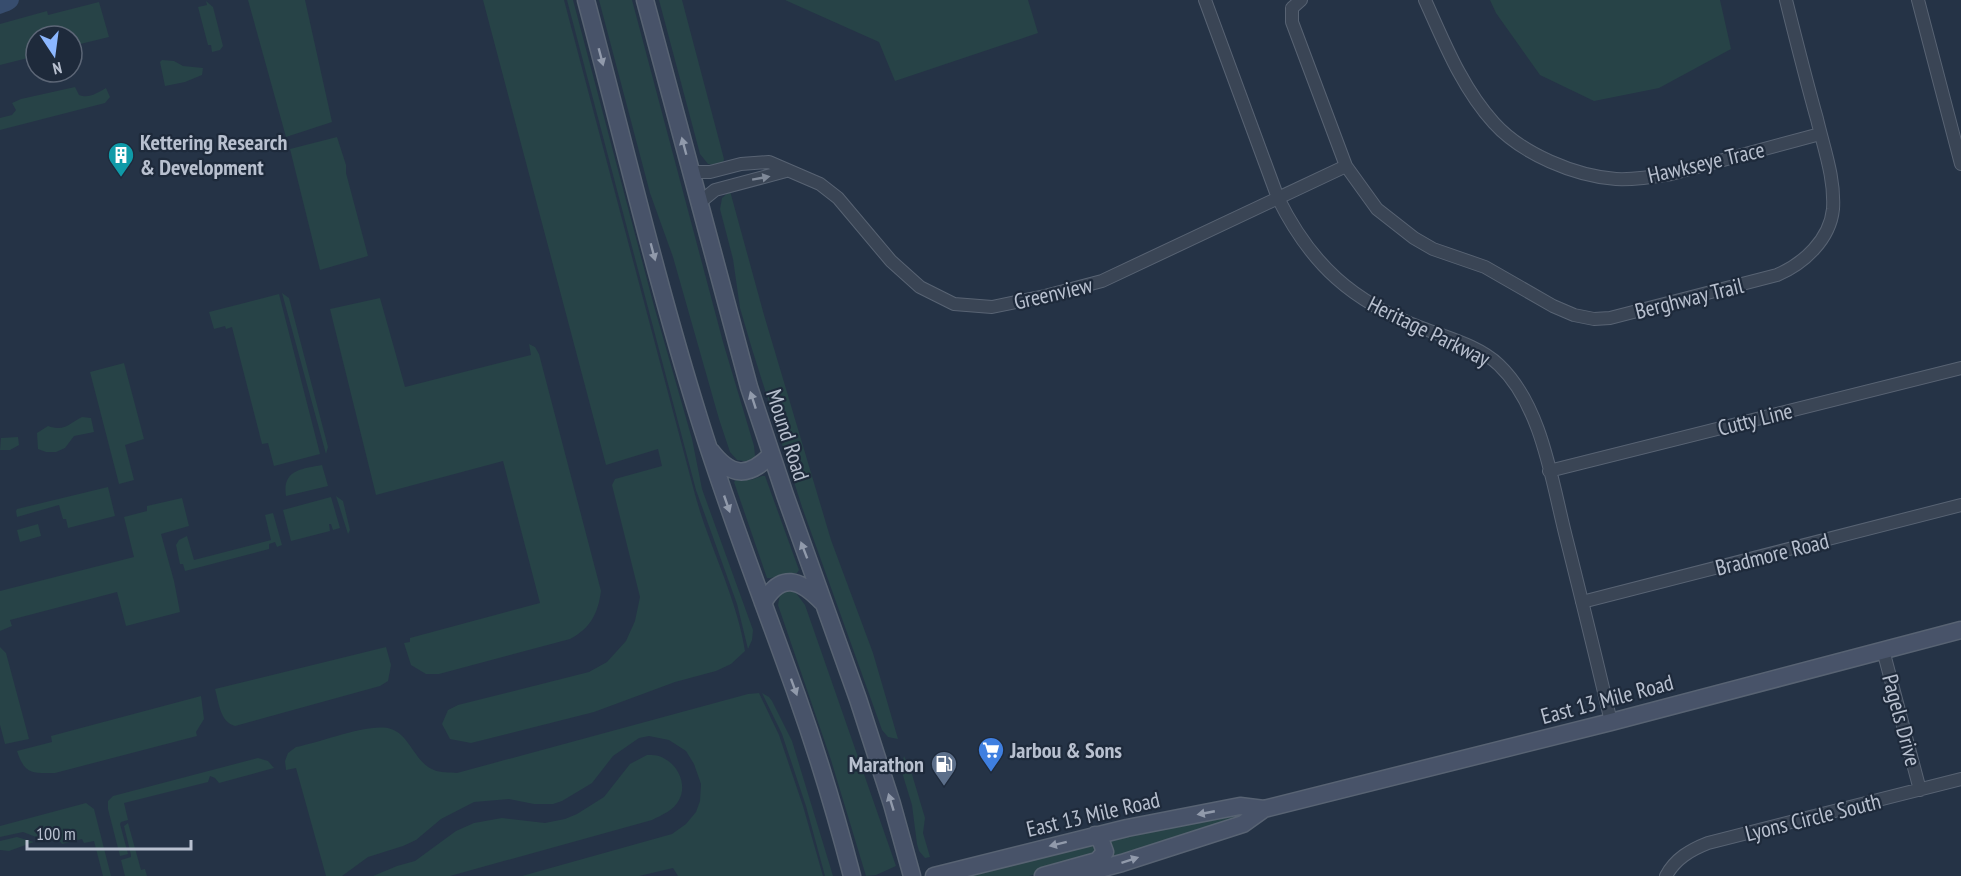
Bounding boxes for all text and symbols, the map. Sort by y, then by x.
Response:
north arrow [24,24,84,84]
one-way arrow [597,48,606,66]
text: N [51,58,64,79]
place label: Kettering Research & Development [140,128,288,181]
street label: Hawkseye Trace [1645,135,1767,189]
one-way arrow [679,137,688,155]
building icon: Kettering Research & Development [106,140,136,178]
one-way arrow [751,173,770,182]
one-way arrow [648,243,658,261]
street label: Greenview [1011,270,1095,316]
street label: Berghway Trail [1632,271,1747,325]
street label: Heritage Parkway [1363,289,1495,373]
street label: Mound Road [760,386,816,484]
one-way arrow [748,391,758,409]
street label: Cutty Line [1715,396,1795,442]
one-way arrow [723,495,733,513]
street label: Bradmore Road [1712,526,1832,582]
one-way arrow [799,540,809,558]
street label: East 13 Mile Road [1538,668,1676,730]
street label: Pagels Drive [1876,671,1928,769]
one-way arrow [789,678,799,696]
supermarket icon: Jarbou & Sons [976,735,1006,773]
place label: Jarbou & Sons [1009,736,1122,764]
fuel station icon: Marathon [929,749,959,787]
place label: Marathon [849,750,924,778]
street label: East 13 Mile Road [1024,785,1162,843]
street label: Lyons Circle South [1742,787,1884,847]
one-way arrow [886,793,895,811]
one-way arrow [1197,809,1216,818]
scale bar [27,813,190,851]
text: 100 m [36,822,76,845]
one-way arrow [1049,840,1067,850]
one-way arrow [1121,855,1139,864]

